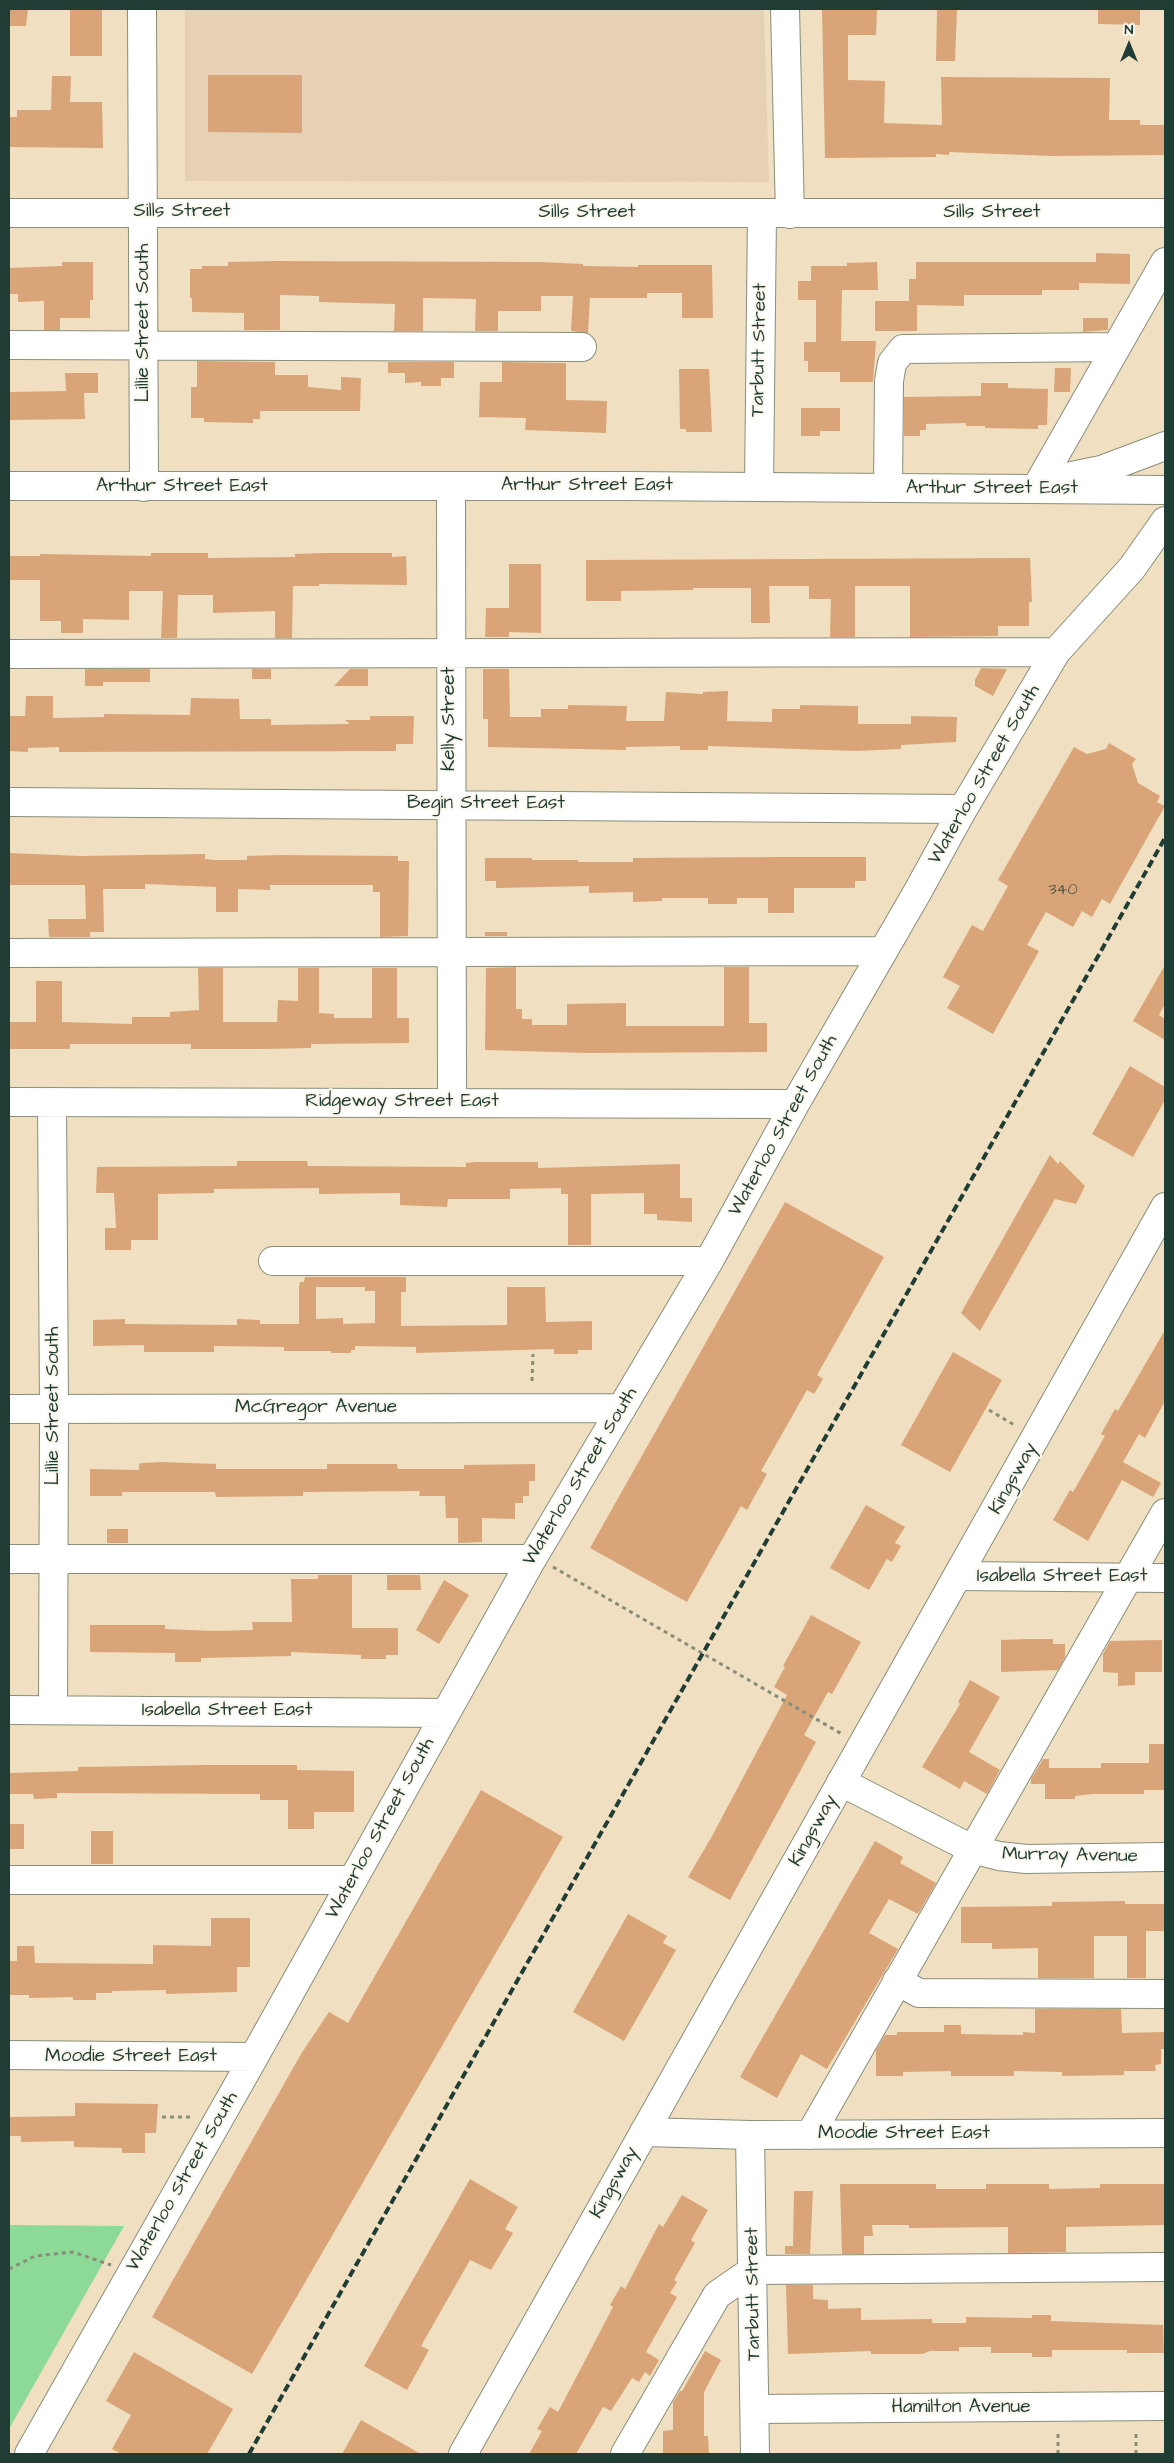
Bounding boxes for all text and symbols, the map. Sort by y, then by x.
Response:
north arrow [1104,20,1154,70]
text: N [1125,20,1133,40]
street label: Sills Street [134,201,230,223]
street label: Sills Street [539,202,635,224]
street label: Sills Street [944,202,1040,224]
street label: Lillie Street South [133,244,155,402]
street label: Tarbutt Street [747,283,773,417]
street label: Arthur Street East [501,475,673,497]
street label: Arthur Street East [96,476,268,498]
street label: Arthur Street East [906,478,1078,500]
street label: Kelly Street [439,667,461,771]
street label: Waterloo Street South [924,681,1046,869]
street label: Begin Street East [407,793,565,815]
house number: 340 [1048,881,1078,901]
street label: Waterloo Street South [725,1031,843,1221]
street label: Ridgeway Street East [305,1091,499,1113]
street label: Lillie Street South [43,1327,65,1485]
street label: Waterloo Street South [519,1384,643,1570]
street label: McGregor Avenue [235,1397,397,1419]
street label: Kingsway [985,1439,1043,1519]
street label: Isabella Street East [977,1566,1147,1588]
street label: Isabella Street East [142,1700,312,1722]
street label: Waterloo Street South [322,1734,440,1924]
street label: Kingsway [785,1791,843,1871]
street label: Murray Avenue [1002,1843,1138,1869]
street label: Moodie Street East [45,2046,217,2068]
street label: Waterloo Street South [122,2088,244,2276]
street label: Moodie Street East [818,2123,990,2145]
street label: Kingsway [586,2143,644,2223]
street label: Tarbutt Street [741,2227,767,2361]
street label: Hamilton Avenue [891,2397,1031,2419]

